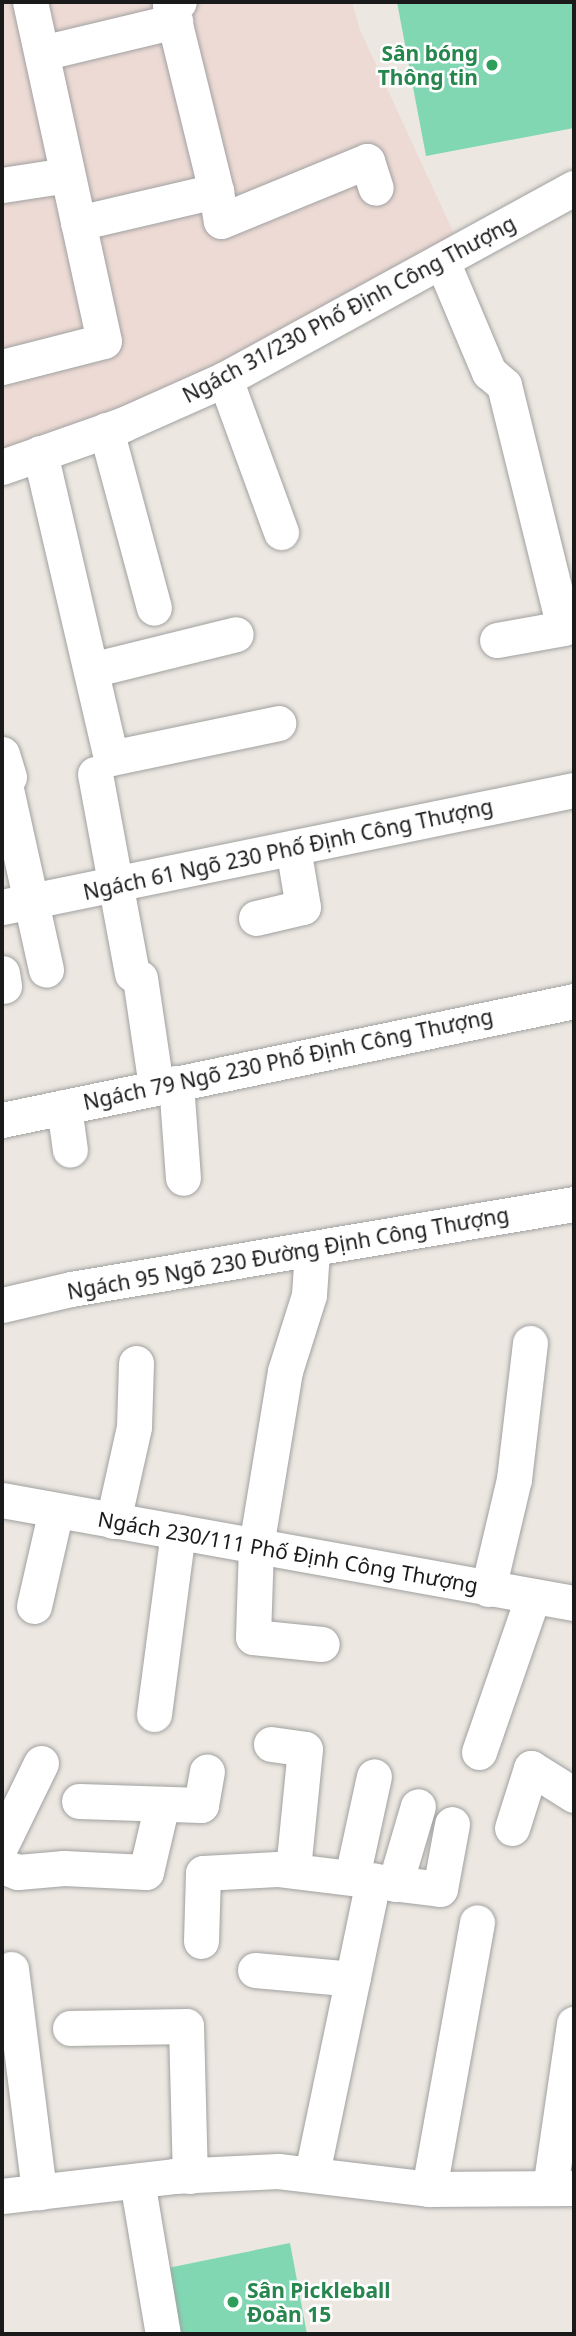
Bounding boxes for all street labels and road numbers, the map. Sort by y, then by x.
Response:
street label: Ngách 31/230 Phố Định Công Thượng [178,210,520,408]
street label: Ngách 61 Ngõ 230 Phố Định Công Thượng [81,793,495,905]
street label: Ngách 79 Ngõ 230 Phố Định Công Thượng [81,1003,495,1115]
street label: Ngách 95 Ngõ 230 Đường Định Công Thượng [65,1202,511,1304]
street label: Ngách 230/111 Phố Định Công Thượng [96,1506,480,1598]

